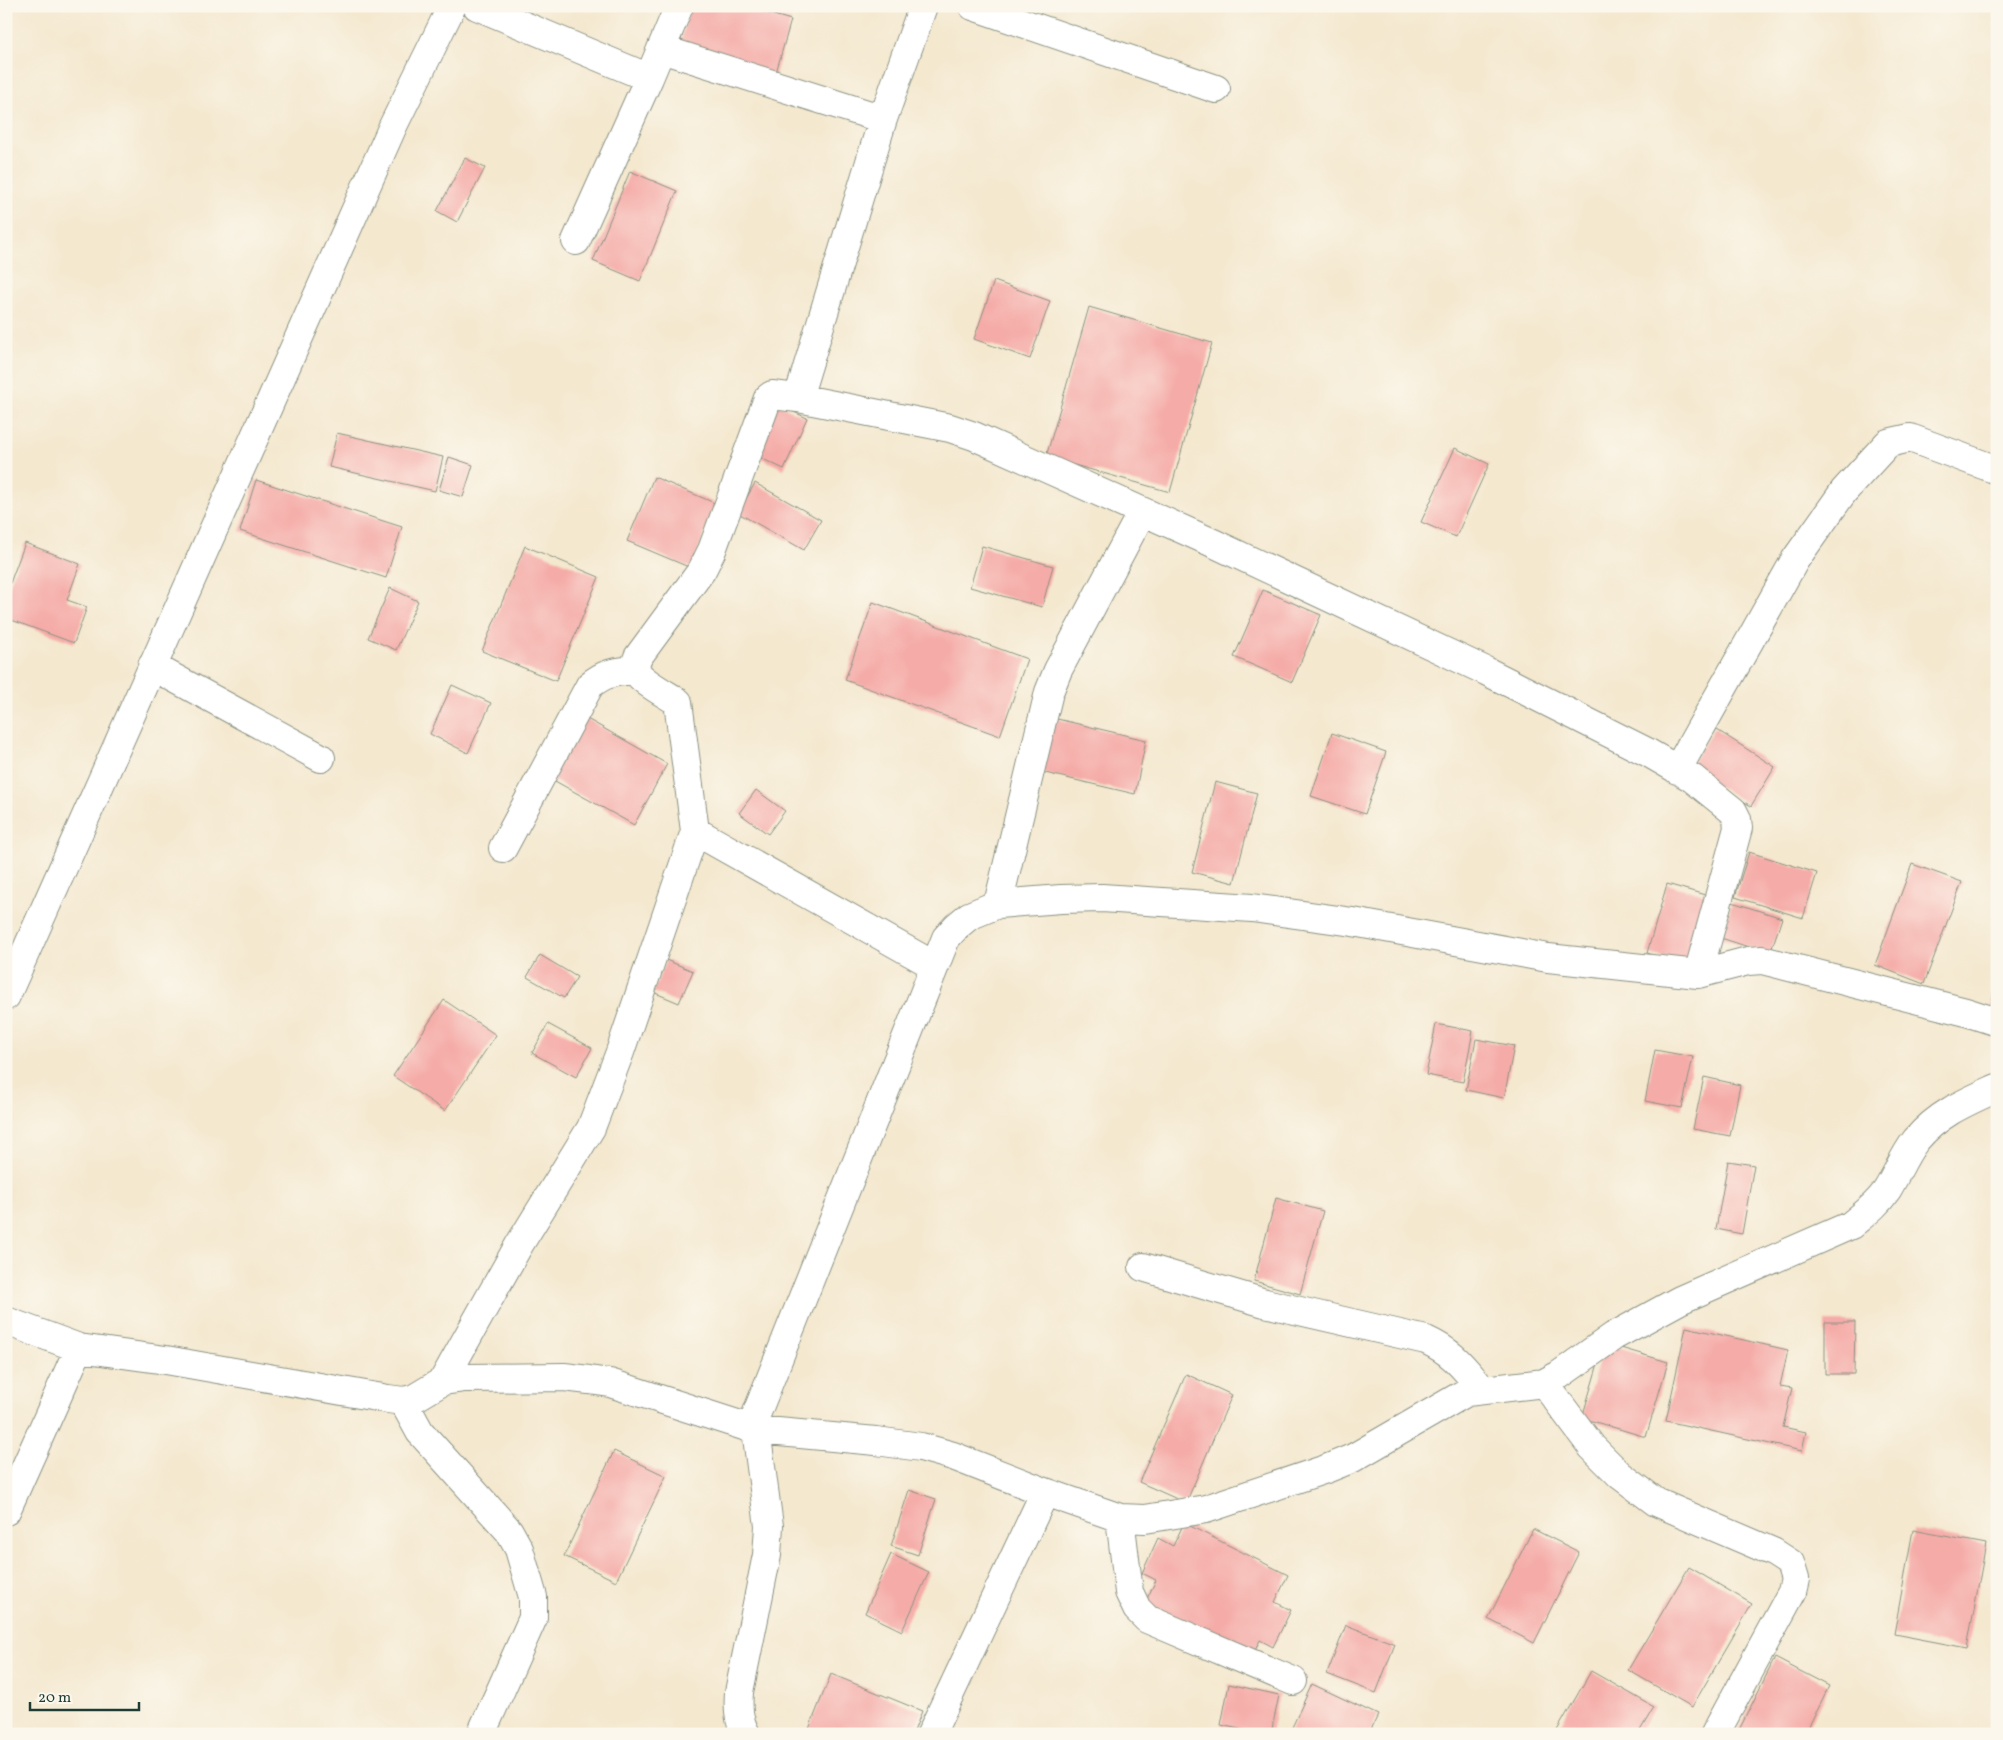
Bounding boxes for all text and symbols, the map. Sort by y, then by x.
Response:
scale bar [30,1680,139,1712]
text: 20 m [38,1688,71,1709]

